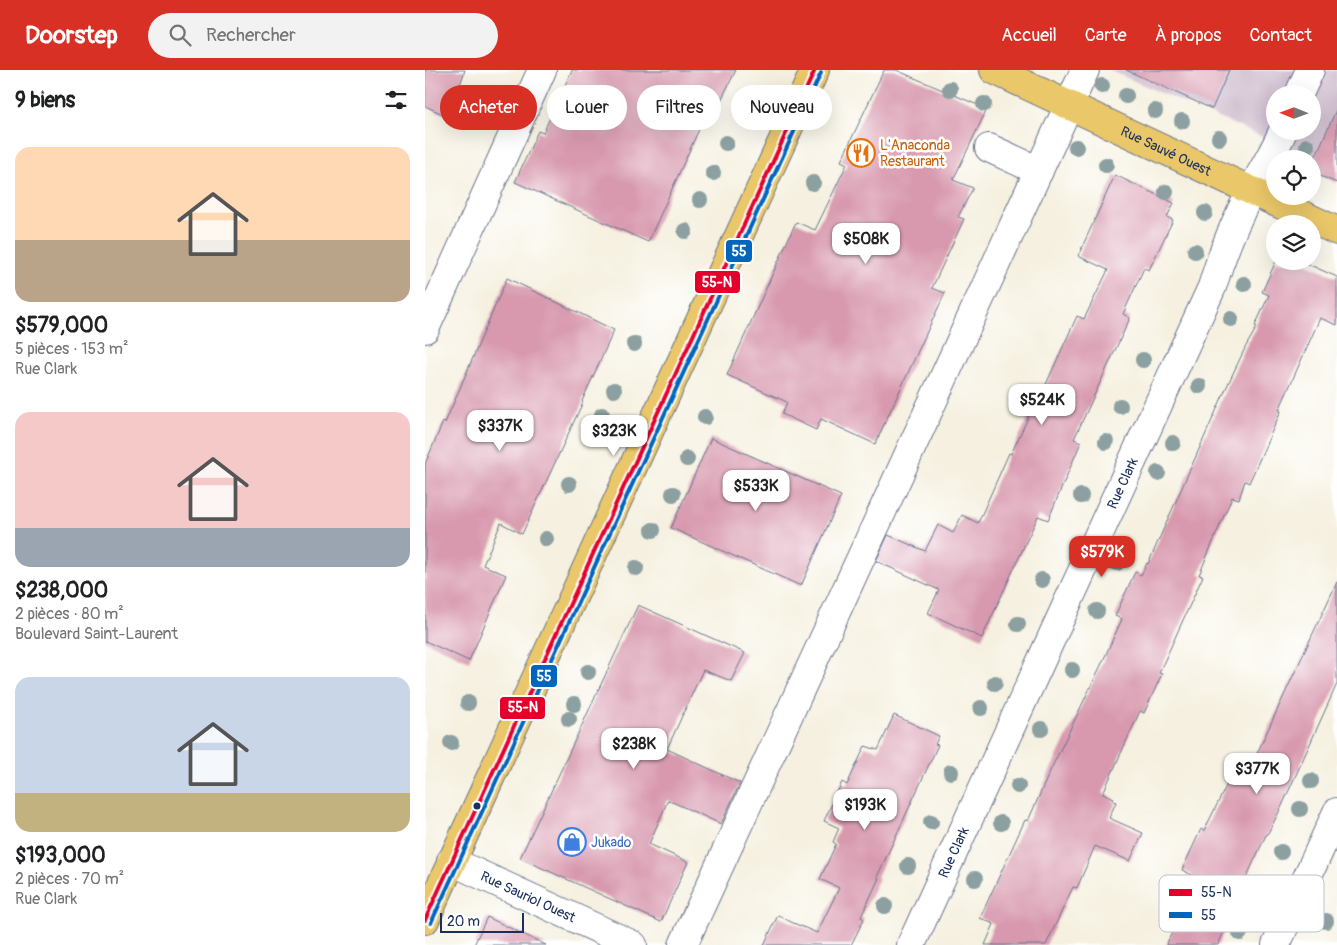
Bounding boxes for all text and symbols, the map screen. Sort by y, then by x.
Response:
search box [148,13,498,58]
text: Doorstep [25,21,118,50]
icon: search [166,21,194,49]
text: Rechercher [206,23,296,47]
text: Accueil [1001,24,1057,47]
text: Carte [1085,24,1127,47]
text: À propos [1155,24,1221,47]
text: Contact [1249,24,1312,47]
chip: Acheter [440,85,537,130]
chip: Louer [547,85,627,130]
chip: Filtres [637,85,721,130]
chip: Nouveau [731,85,832,130]
north arrow [1266,85,1321,140]
map controls [1266,85,1321,270]
icon: filters [382,86,410,114]
text: 9 biens [15,87,75,114]
street label: Rue Sauvé Ouest [1118,122,1214,179]
place label: L'Anaconda Restaurant [880,137,950,170]
restaurant icon: L'Anaconda Restaurant [846,138,876,168]
button: locate [1266,150,1321,205]
icon: home [168,179,258,269]
button: layers [1266,215,1321,270]
pin: $508K [831,222,901,265]
text: $508K [843,229,889,249]
line badge: 55 [725,239,753,263]
text: 55 [731,243,747,260]
line badge: 55-N [694,270,741,294]
text: 55-N [702,274,732,291]
text: $579,000 [15,312,108,339]
text: 5 pièces · 153 m² [15,339,128,359]
text: Rue Clark [15,359,77,379]
pin: $524K [1007,384,1077,426]
text: $524K [1019,390,1065,410]
pin: $337K [465,410,535,452]
pin: $323K [579,414,649,457]
text: $337K [478,416,522,436]
text: $323K [592,421,636,441]
icon: home [168,444,258,534]
street label: Rue Clark [1103,455,1141,511]
pin: $533K [721,470,791,512]
text: $533K [734,476,778,496]
pin: $579K [1067,536,1137,578]
text: $579K [1080,542,1124,562]
text: $238,000 [15,577,108,604]
text: 2 pièces · 80 m² [15,604,124,624]
text: Boulevard Saint-Laurent [15,624,178,644]
line badge: 55 [530,664,558,688]
text: 55 [536,668,552,685]
line badge: 55-N [499,696,546,720]
text: 55-N [508,699,538,716]
icon: home [168,709,258,799]
pin: $238K [599,728,669,770]
text: $238K [612,734,656,754]
pin: $377K [1222,752,1292,795]
text: $377K [1235,759,1279,779]
pin: $193K [830,788,900,831]
text: $193K [844,795,886,815]
unlabelled marker [472,801,482,811]
street label: Rue Clark [934,824,973,881]
shop icon: Jukado [557,827,587,857]
place label: Jukado [591,834,632,851]
text: $193,000 [15,842,106,869]
street label: Rue Sauriol Ouest [478,867,579,926]
text: 2 pièces · 70 m² [15,869,124,889]
legend [1159,875,1324,932]
text: 55-N [1201,884,1232,901]
text: Rue Clark [15,889,77,909]
text: 55 [1201,907,1216,924]
scale bar [440,910,524,933]
text: 20 m [447,913,480,930]

